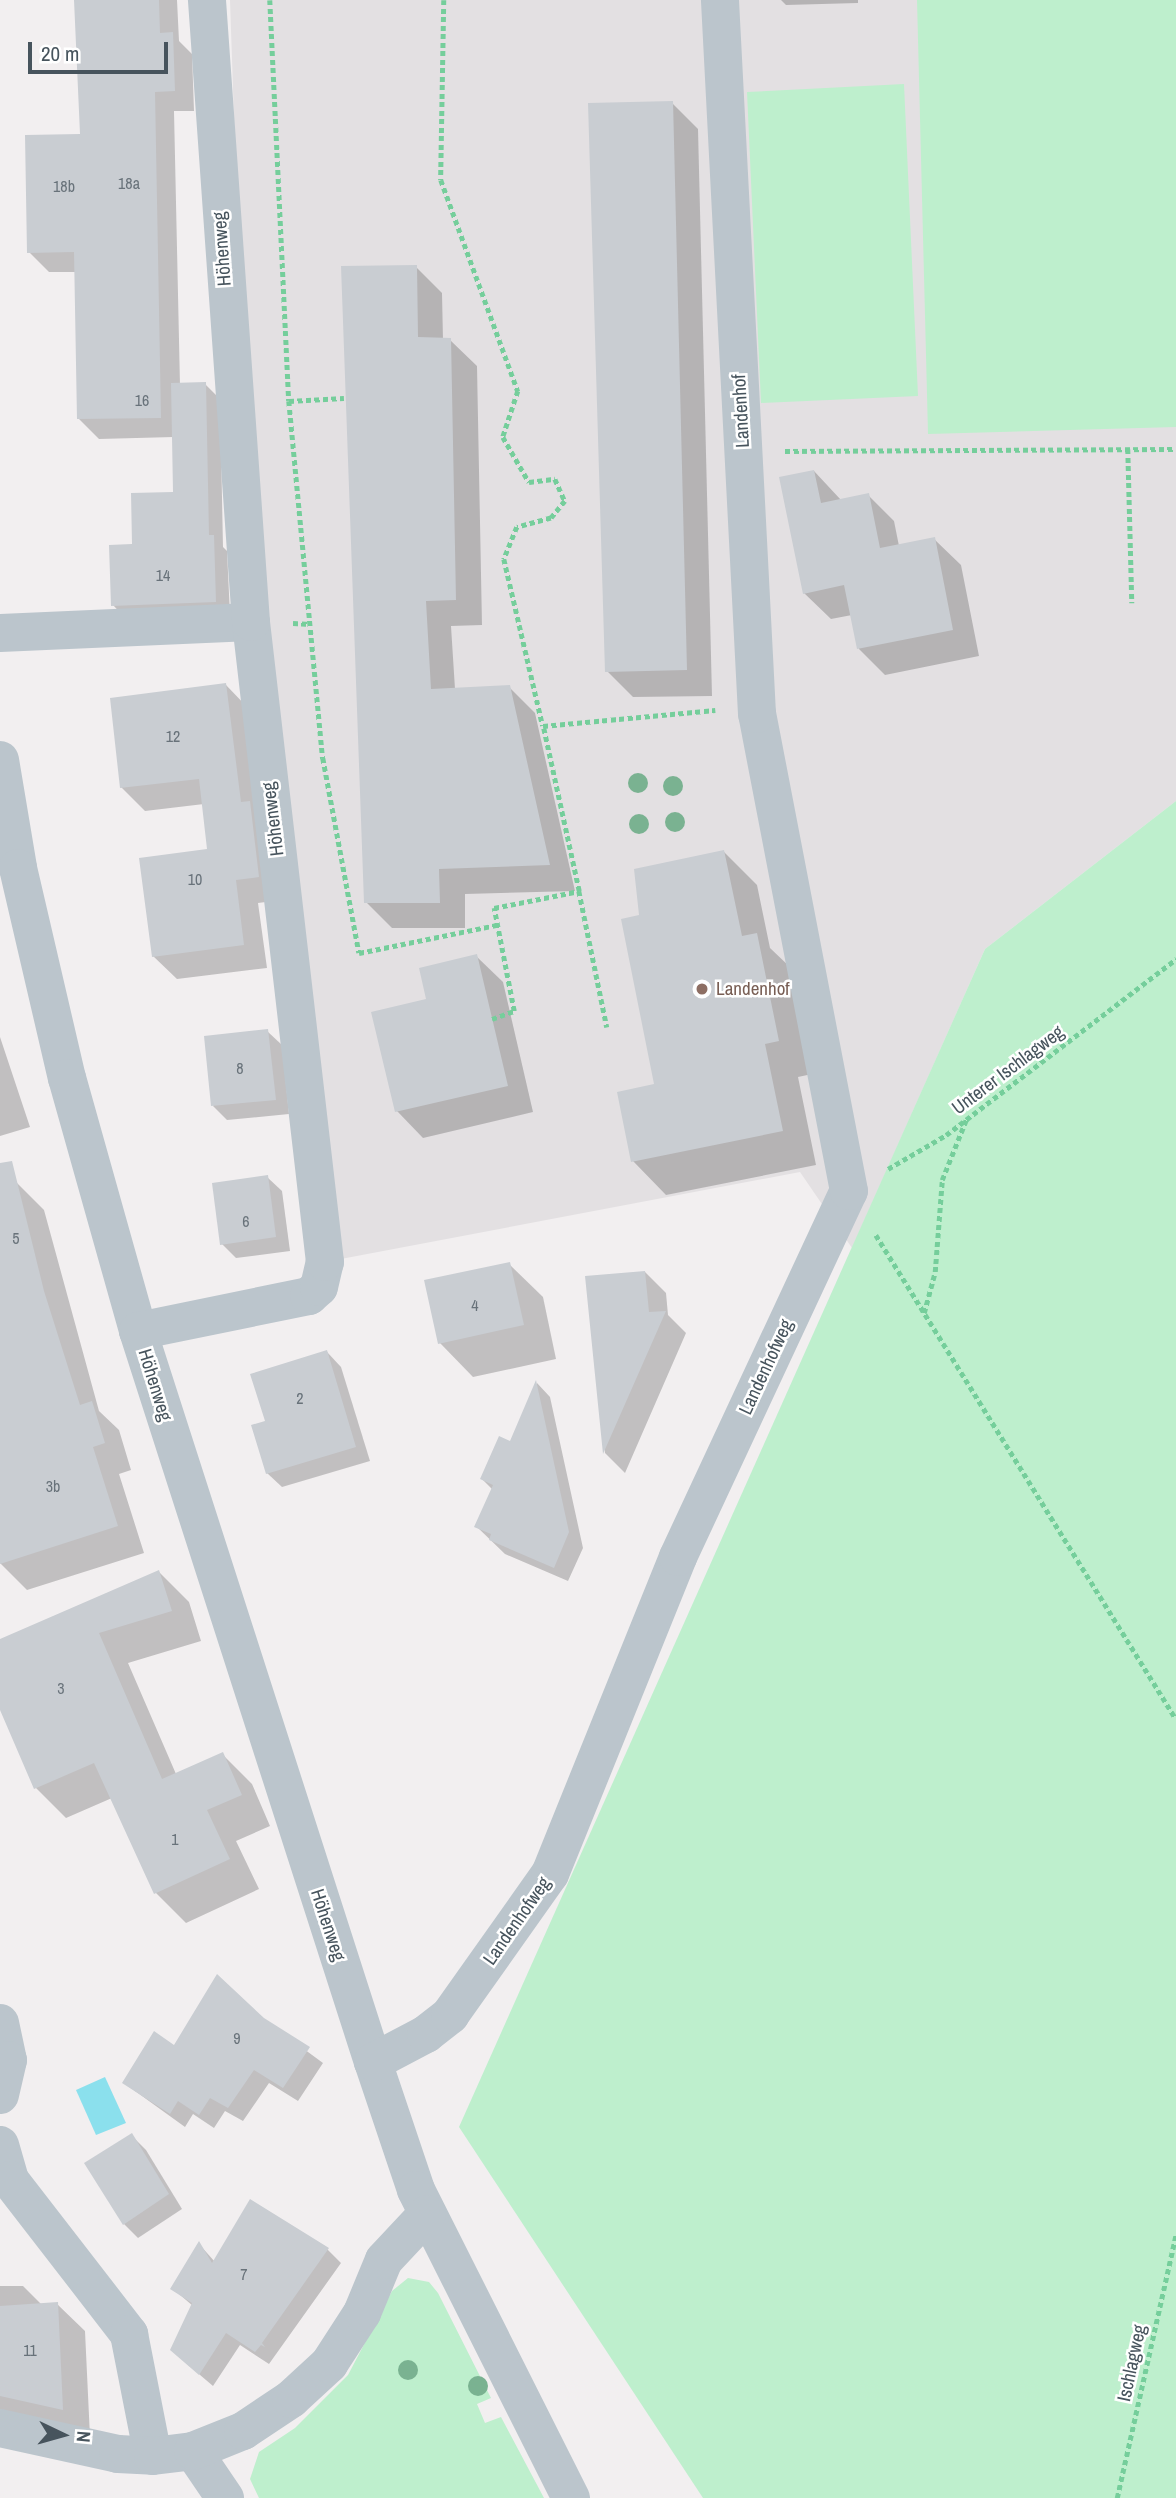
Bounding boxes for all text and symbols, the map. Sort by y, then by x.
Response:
scale bar [32,28,172,72]
text: 20 m [41,39,79,68]
house number: 18a [118,173,140,193]
house number: 18b [53,176,75,196]
street label: Höhenweg [208,211,236,287]
street label: Landenhof [728,374,754,448]
house number: 16 [135,390,149,410]
house number: 14 [156,565,170,585]
house number: 12 [166,726,180,746]
street label: Höhenweg [257,781,289,857]
house number: 10 [188,869,202,889]
place label: Landenhof [716,978,790,1000]
marker: Landenhof [694,981,710,997]
street label: Unterer Ischlagweg [948,1021,1068,1119]
house number: 8 [236,1058,244,1078]
house number: 6 [242,1211,250,1231]
house number: 5 [12,1228,20,1248]
house number: 4 [471,1295,479,1315]
street label: Landenhofweg [734,1316,798,1418]
street label: Höhenweg [133,1346,177,1424]
house number: 2 [296,1388,304,1408]
house number: 3b [46,1476,60,1496]
house number: 3 [57,1678,65,1698]
house number: 1 [171,1829,179,1849]
street label: Landenhofweg [478,1873,556,1969]
street label: Höhenweg [306,1886,350,1964]
house number: 9 [233,2028,241,2048]
house number: 7 [240,2264,248,2284]
street label: Ischlagweg [1113,2323,1151,2403]
house number: 11 [23,2340,37,2360]
north arrow [28,2400,98,2470]
text: N [70,2430,97,2444]

